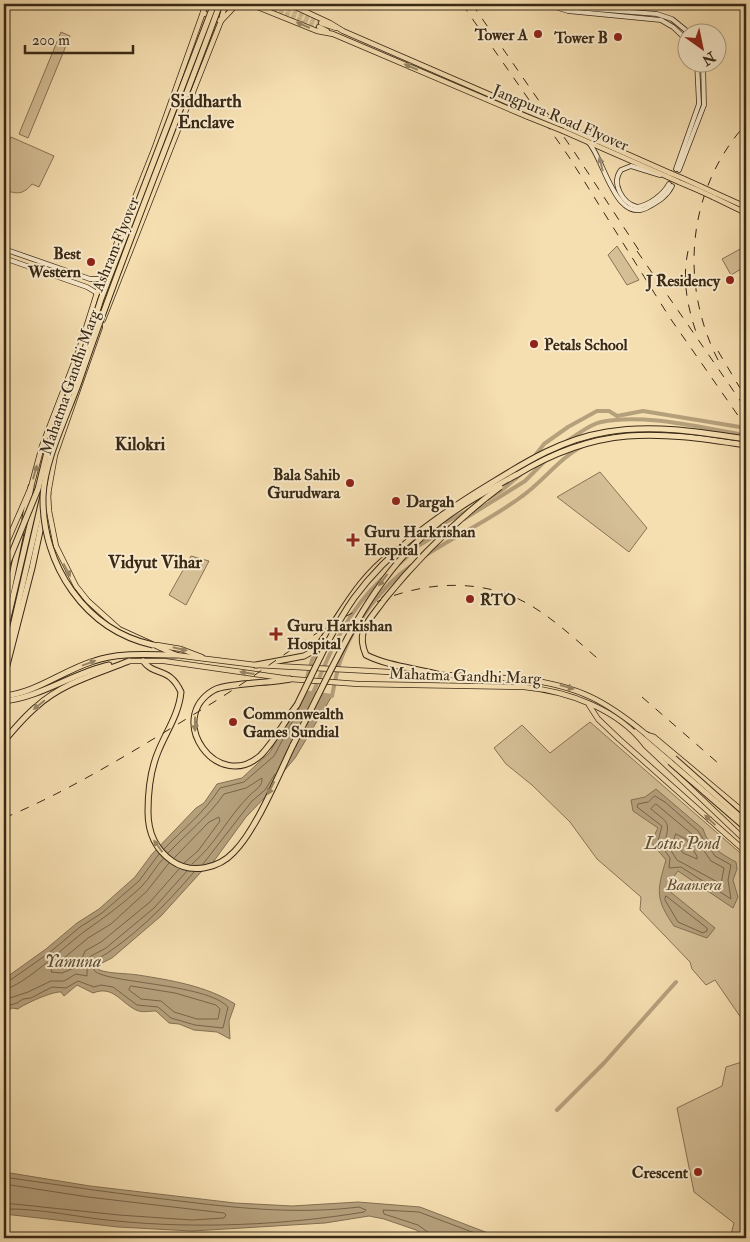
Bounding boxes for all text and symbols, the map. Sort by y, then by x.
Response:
one-way arrow [296,21,310,29]
scale bar [25,22,132,54]
north arrow [678,22,728,72]
place label: Tower A [474,25,529,45]
marker: Tower A [532,28,544,40]
place label: Tower B [553,28,608,48]
text: 200 m [32,31,70,50]
marker: Tower B [612,31,624,43]
text: N [699,47,720,69]
one-way arrow [404,63,418,71]
street label: Jangpura Road Flyover [488,80,632,157]
district label: Siddharth Enclave [170,90,242,134]
one-way arrow [597,157,605,172]
street label: Ashram Flyover [87,194,144,296]
place label: Best Western [27,244,82,282]
marker: Best Western [85,256,97,268]
place label: J Residency [645,271,721,292]
marker: J Residency [724,274,736,286]
street label: Mahatma Gandhi Marg [36,306,105,458]
place label: Petals School [544,335,628,355]
marker: Petals School [528,338,540,350]
district label: Kilokri [115,433,166,456]
one-way arrow [32,464,40,479]
place label: Bala Sahib Gurudwara [267,465,340,503]
marker: Bala Sahib Gurudwara [344,477,356,489]
place label: Dargah [406,492,455,513]
marker: Dargah [390,495,402,507]
place label: Guru Harkrishan Hospital [364,522,476,561]
marker: Guru Harkrishan Hospital [346,533,360,547]
district label: Vidyut Vihar [107,551,202,574]
one-way arrow [63,562,71,577]
one-way arrow [378,573,388,587]
place label: RTO [480,590,516,610]
marker: RTO [464,593,476,605]
place label: Guru Harkishan Hospital [287,616,393,655]
marker: Guru Harkishan Hospital [269,627,283,641]
one-way arrow [172,645,187,653]
one-way arrow [82,659,97,667]
street label: Mahatma Gandhi Marg [388,663,543,689]
one-way arrow [238,669,254,677]
one-way arrow [560,684,575,692]
one-way arrow [32,700,45,711]
place label: Commonwealth Games Sundial [243,704,344,742]
marker: Commonwealth Games Sundial [227,716,239,728]
one-way arrow [191,717,199,733]
one-way arrow [267,781,275,795]
one-way arrow [704,814,716,826]
water label: Lotus Pond [643,832,721,855]
one-way arrow [153,839,163,853]
park label: Baansera [665,875,722,895]
water label: Yamuna [45,950,101,973]
place label: Crescent [632,1163,689,1183]
marker: Crescent [692,1166,704,1178]

